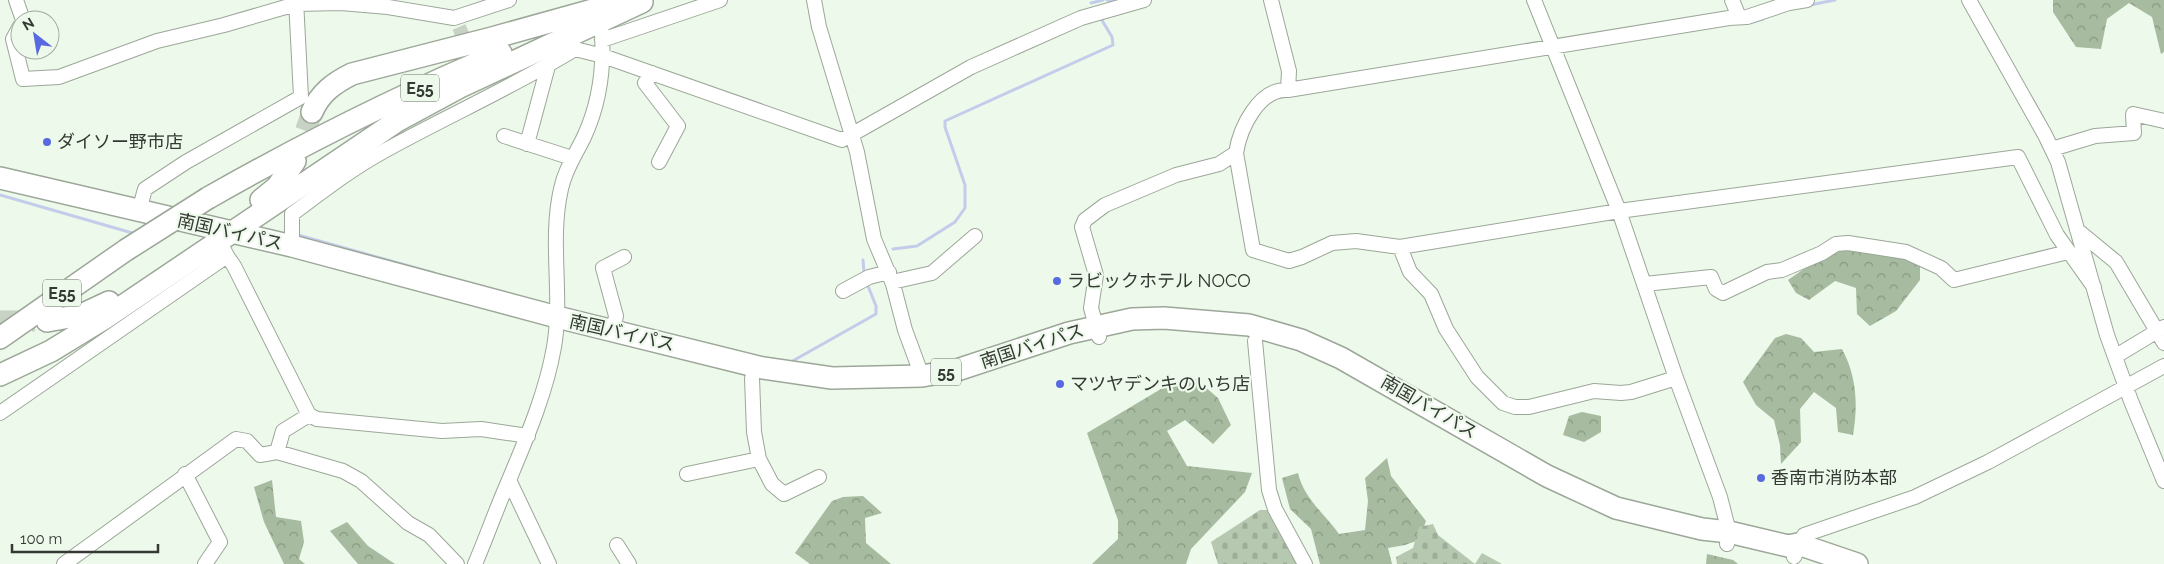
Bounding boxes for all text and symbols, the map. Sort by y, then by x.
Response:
north arrow [10,10,60,60]
text: N [20,14,37,33]
road number: E55 [401,75,439,102]
place label: ダイソー野市店 [57,131,183,152]
marker: ダイソー野市店 [41,136,53,148]
street label: 南国バイパス [175,209,285,254]
place label: ラビックホテル NOCO [1067,270,1251,291]
marker: ラビックホテル NOCO [1051,275,1063,287]
road number: E55 [43,280,81,306]
street label: 南国バイパス [567,310,677,355]
street label: 南国バイパス [977,319,1086,372]
road number: 55 [931,358,961,386]
street label: 南国バイパス [1377,371,1481,443]
place label: マツヤデンキのいち店 [1070,373,1250,394]
marker: マツヤデンキのいち店 [1054,378,1066,390]
place label: 香南市消防本部 [1771,467,1897,488]
marker: 香南市消防本部 [1755,472,1767,484]
scale bar [12,522,159,554]
text: 100 m [20,530,62,548]

